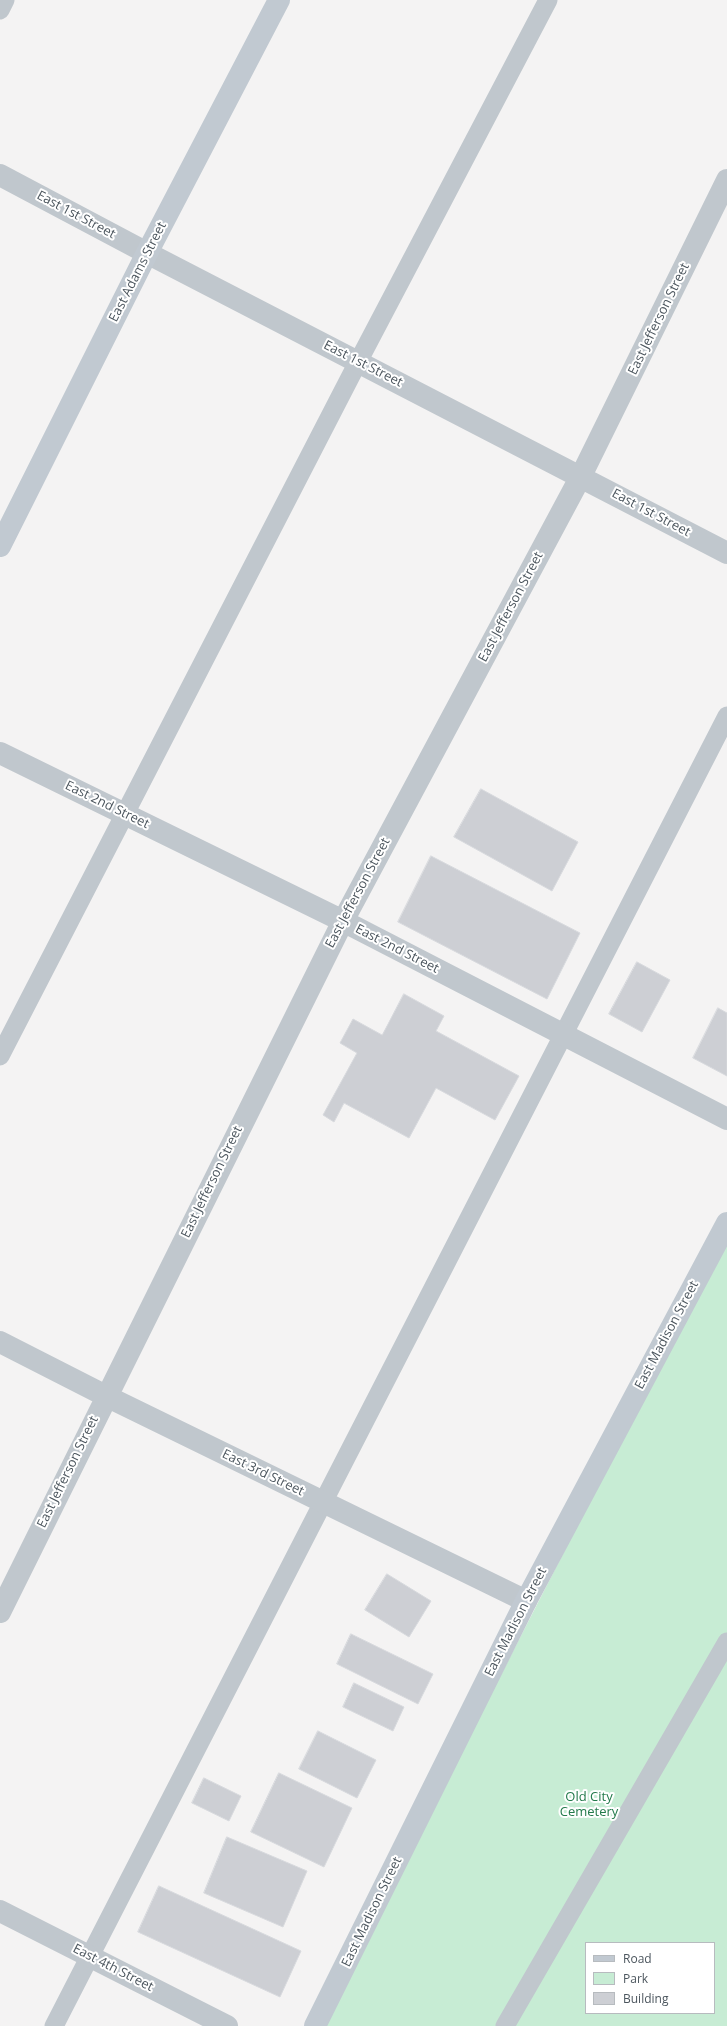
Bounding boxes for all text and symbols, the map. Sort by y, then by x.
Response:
street label: East 1st Street [34,188,118,242]
street label: East Adams Street [106,219,170,325]
street label: East Jefferson Street [625,261,693,377]
street label: East 1st Street [321,337,405,391]
street label: East 1st Street [609,486,693,540]
street label: East Jefferson Street [475,549,547,665]
street label: East 2nd Street [62,778,152,832]
street label: East Jefferson Street [322,835,394,951]
street label: East 2nd Street [353,921,441,977]
street label: East Jefferson Street [178,1124,246,1240]
street label: East Madison Street [632,1278,702,1392]
street label: East Jefferson Street [34,1414,102,1530]
street label: East 3rd Street [220,1446,306,1500]
street label: East Madison Street [482,1565,550,1679]
park label: Old City Cemetery [560,1789,618,1820]
street label: East Madison Street [339,1854,405,1970]
street label: East 4th Street [70,1941,156,1995]
legend [585,1942,715,2014]
text: Road [623,1950,652,1967]
text: Park [623,1970,648,1987]
text: Building [623,1990,668,2007]

